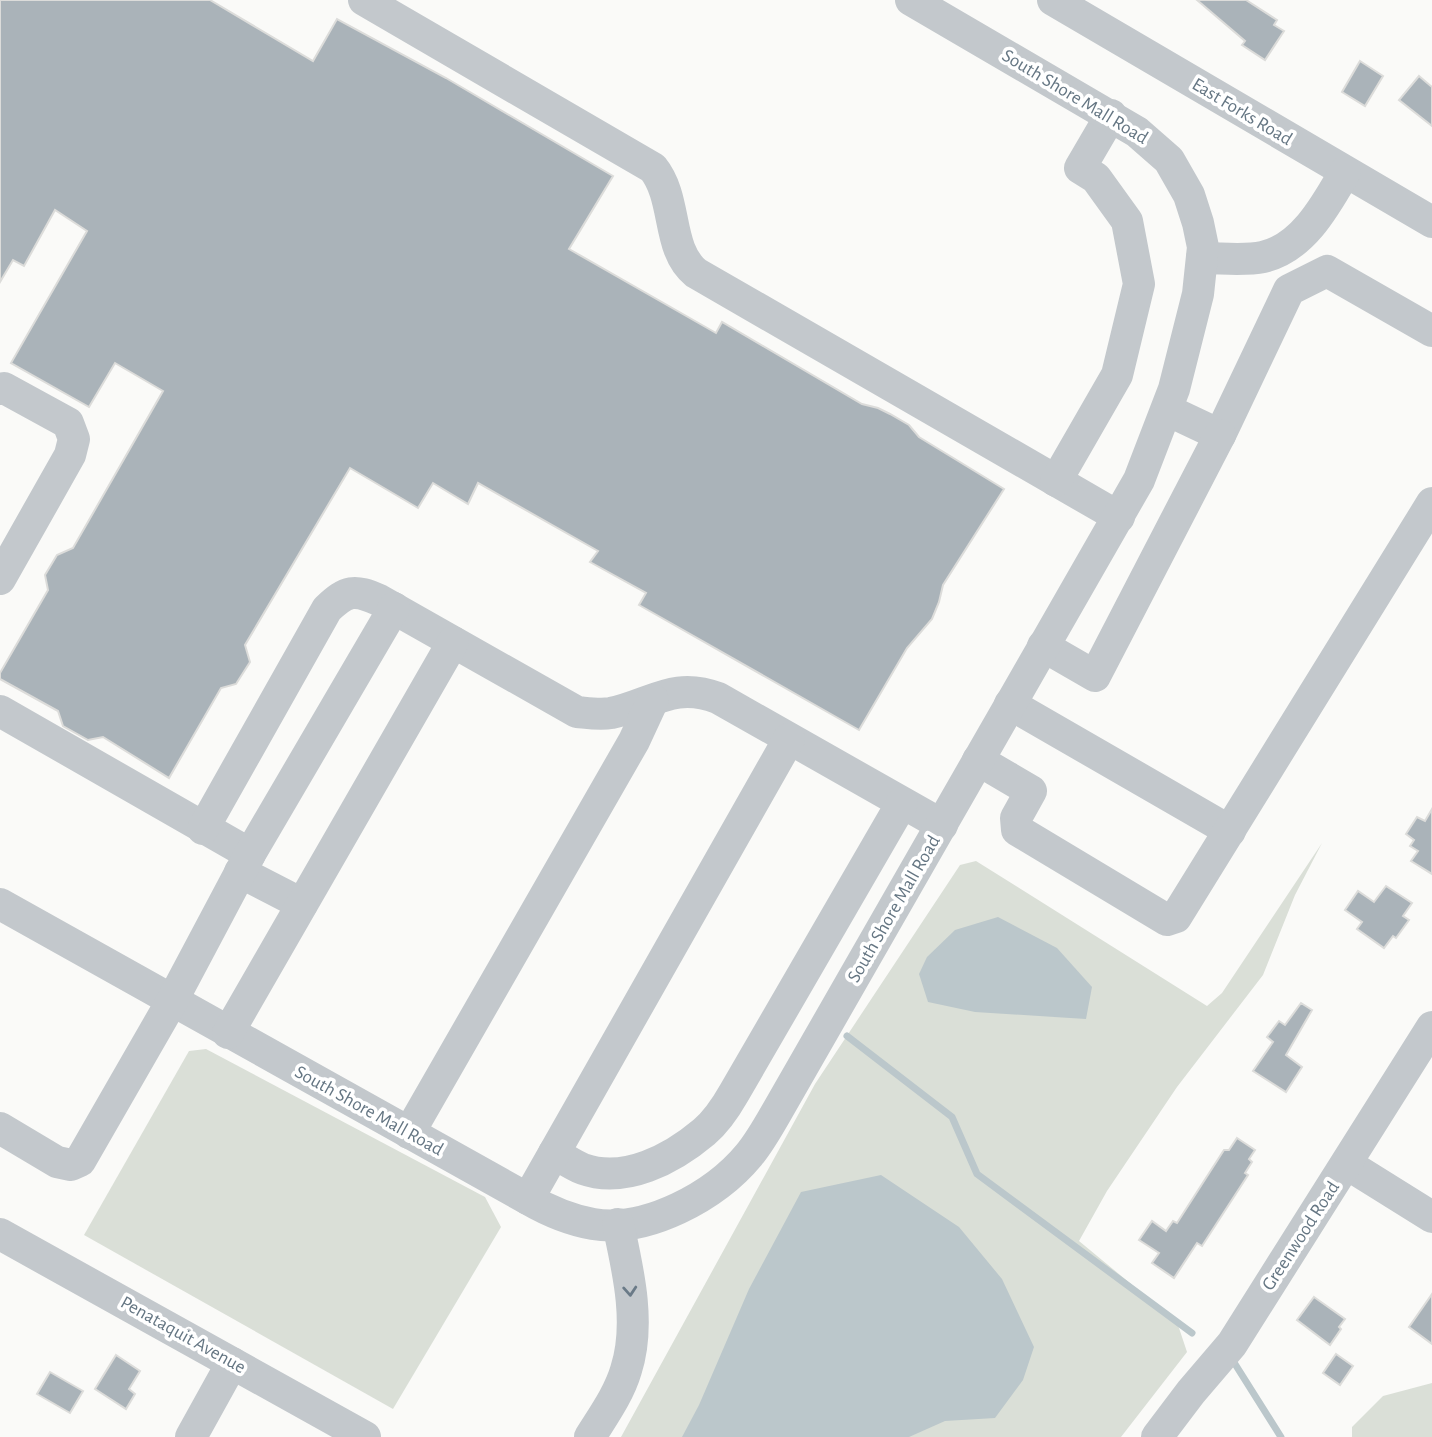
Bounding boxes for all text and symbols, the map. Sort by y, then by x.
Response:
street label: South Shore Mall Road [999,46,1151,148]
street label: East Forks Road [1189,75,1296,149]
street label: South Shore Mall Road [844,832,944,986]
street label: South Shore Mall Road [292,1062,447,1160]
street label: Greenwood Road [1259,1178,1343,1294]
one-way arrow [622,1286,637,1297]
street label: Penataquit Avenue [117,1293,249,1377]

